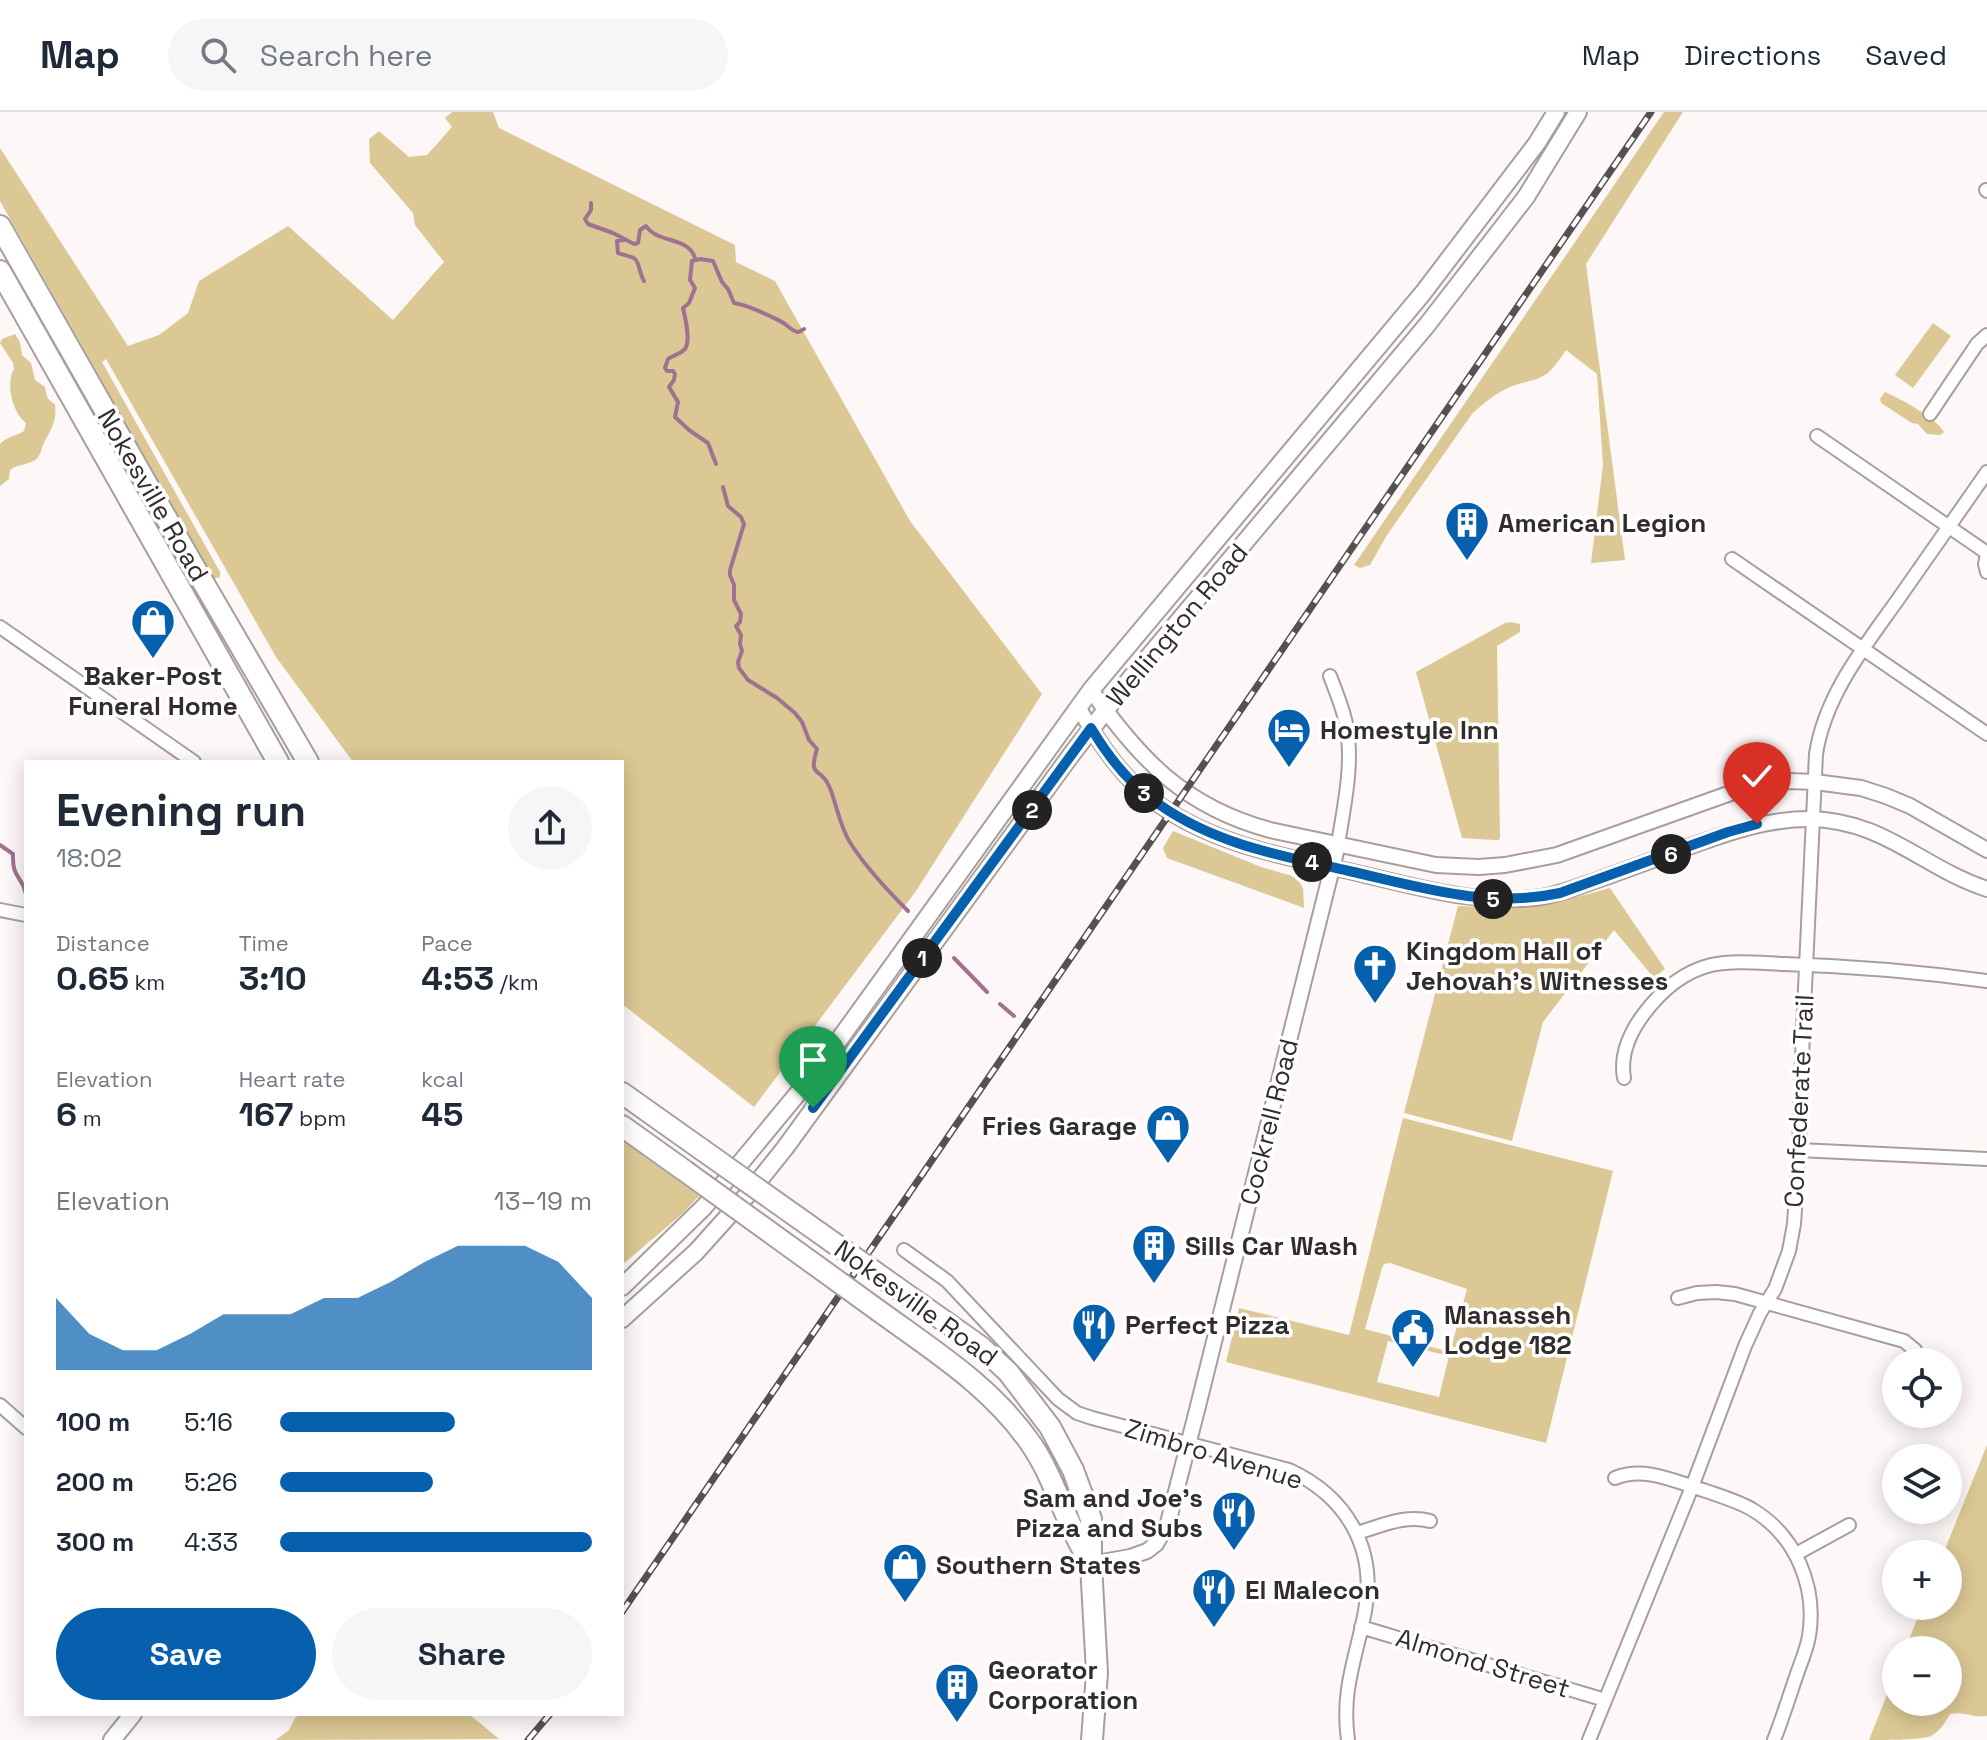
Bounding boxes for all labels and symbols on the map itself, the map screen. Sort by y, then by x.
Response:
street label: Nokesville Road [90,402,216,588]
building icon: American Legion [1443,499,1491,562]
place label: American Legion [1498,506,1706,540]
street label: Wellington Road [1099,536,1255,714]
shop icon: Baker-Post Funeral Home [129,597,177,660]
place label: Baker-Post Funeral Home [68,659,238,723]
hotel icon: Homestyle Inn [1265,706,1313,769]
place label: Homestyle Inn [1320,713,1499,747]
pin [1723,742,1791,824]
pin: 3 [1124,773,1164,813]
pin: 2 [1012,790,1052,830]
pin: 6 [1651,834,1691,874]
pin: 4 [1292,842,1332,882]
pin: 5 [1473,879,1513,919]
place label: Kingdom Hall of Jehovah's Witnesses [1406,934,1668,998]
pin: 1 [902,938,942,978]
church icon: Kingdom Hall of Jehovah's Witnesses [1351,942,1399,1005]
street label: Confederate Trail [1776,994,1822,1208]
pin [779,1026,847,1108]
street label: Cockrell Road [1232,1035,1306,1209]
shop icon: Fries Garage [1144,1102,1192,1165]
place label: Fries Garage [982,1109,1137,1143]
building icon: Sills Car Wash [1130,1222,1178,1285]
place label: Sills Car Wash [1185,1229,1358,1263]
street label: Nokesville Road [827,1232,1005,1374]
place label: Manasseh Lodge 182 [1444,1298,1572,1362]
restaurant icon: Perfect Pizza [1070,1301,1118,1364]
public building icon: Manasseh Lodge 182 [1389,1306,1437,1369]
place label: Perfect Pizza [1125,1308,1289,1342]
street label: Zimbro Avenue [1121,1411,1307,1497]
place label: Sam and Joe's Pizza and Subs [1016,1481,1203,1545]
restaurant icon: Sam and Joe's Pizza and Subs [1210,1489,1258,1552]
shop icon: Southern States [881,1541,929,1604]
place label: Southern States [936,1548,1141,1582]
restaurant icon: El Malecon [1190,1566,1238,1629]
place label: El Malecon [1245,1573,1380,1607]
street label: Almond Street [1392,1620,1574,1706]
place label: Georator Corporation [988,1653,1138,1717]
building icon: Georator Corporation [933,1661,981,1724]

